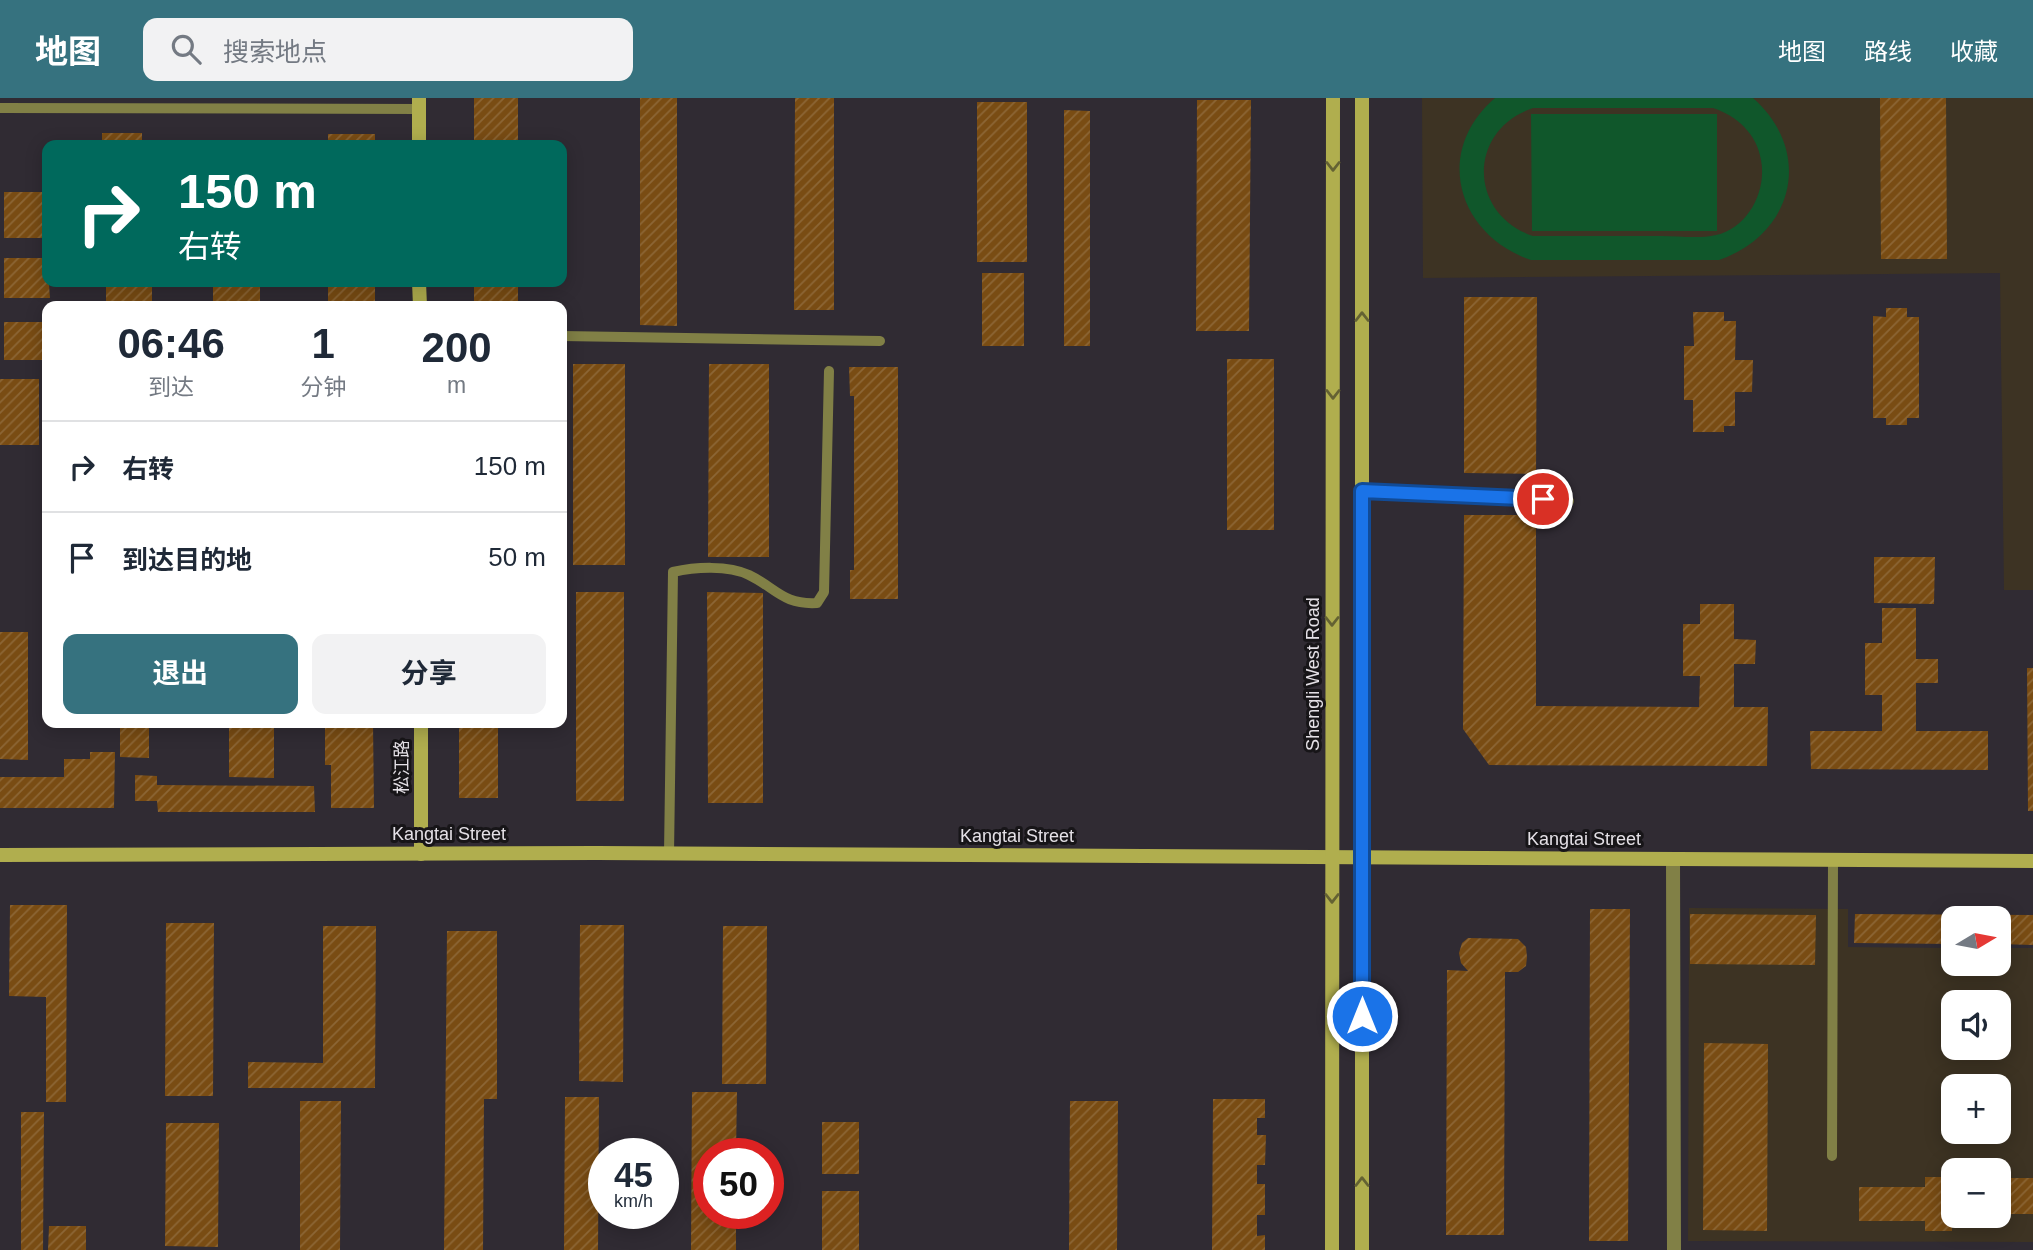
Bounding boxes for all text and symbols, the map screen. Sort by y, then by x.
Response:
search box [143,18,633,81]
icon: search [167,30,205,68]
text: 地图 [35,33,101,70]
text: 搜索地点 [223,37,327,67]
text: 地图 [1778,38,1826,65]
text: 路线 [1864,38,1912,65]
text: 收藏 [1950,38,1998,65]
one-way arrow [1325,161,1341,172]
text: 150 m [178,164,317,218]
icon: right [63,168,154,259]
text: 右转 [178,229,242,265]
one-way arrow [1354,312,1370,322]
text: 06:46 [117,320,225,367]
text: 1 [311,320,335,367]
text: 200 [422,324,492,371]
text: m [447,372,466,398]
text: 到达 [148,374,194,400]
text: 分钟 [300,374,346,400]
one-way arrow [1325,389,1341,399]
icon: right [63,448,101,486]
text: 150 m [474,451,546,481]
text: 右转 [122,454,174,484]
pin [1513,469,1573,529]
icon: arrive [1524,480,1562,518]
icon: arrive [63,539,101,577]
text: 50 m [488,542,546,572]
text: 到达目的地 [122,545,252,575]
street label: Shengli West Road [1303,597,1323,751]
one-way arrow [1324,616,1340,627]
button: 退出 [63,634,298,714]
button: 分享 [312,634,546,714]
street label: 松江路 [392,740,412,794]
street label: Kangtai Street [392,824,506,844]
street label: Kangtai Street [960,826,1074,846]
street label: Kangtai Street [1527,829,1641,849]
one-way arrow [1324,893,1340,903]
north arrow [1941,906,2011,976]
map controls [1941,906,2011,1228]
position arrow [1325,979,1399,1053]
button: sound [1941,990,2011,1060]
button: + [1941,1074,2011,1144]
speed limit sign: 50 [693,1138,784,1229]
text: 45 [614,1155,653,1194]
button: − [1941,1158,2011,1228]
one-way arrow [1354,1176,1370,1187]
text: km/h [614,1191,653,1211]

